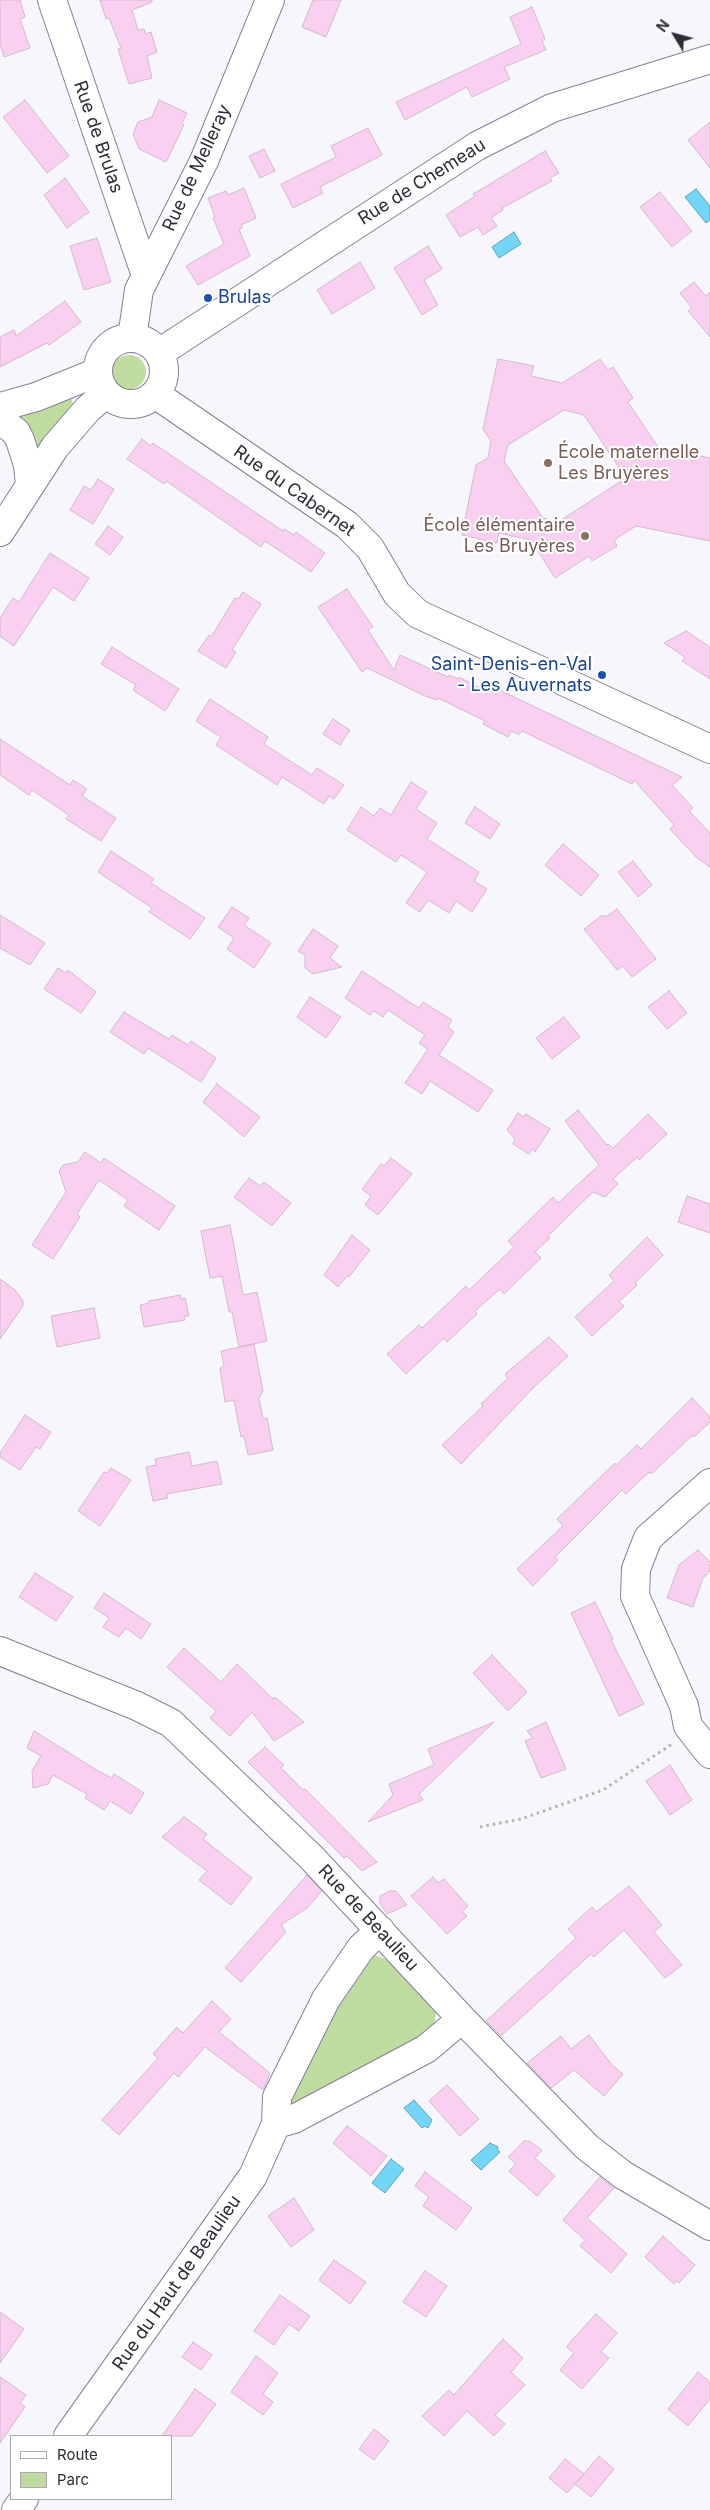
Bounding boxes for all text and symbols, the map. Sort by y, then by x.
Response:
north arrow [650,10,700,60]
text: N [653,16,673,35]
street label: Rue de Brulas [69,78,127,196]
street label: Rue de Melleray [158,101,236,235]
street label: Rue de Chemeau [354,134,490,230]
place label: Brulas [218,287,271,309]
marker: Brulas [202,292,214,304]
street label: Rue du Cabernet [229,441,359,541]
place label: École maternelle Les Bruyères [558,442,699,484]
marker: École maternelle Les Bruyères [542,457,554,469]
place label: École élémentaire Les Bruyères [424,515,575,558]
marker: École élémentaire Les Bruyères [579,530,591,542]
place label: Saint-Denis-en-Val - Les Auvernats [431,654,592,696]
marker: Saint-Denis-en-Val - Les Auvernats [596,669,608,681]
street label: Rue de Beaulieu [313,1860,423,1976]
street label: Rue du Haut de Beaulieu [108,2191,246,2375]
legend [10,2435,172,2500]
text: Route [57,2445,98,2464]
text: Parc [57,2470,89,2489]

